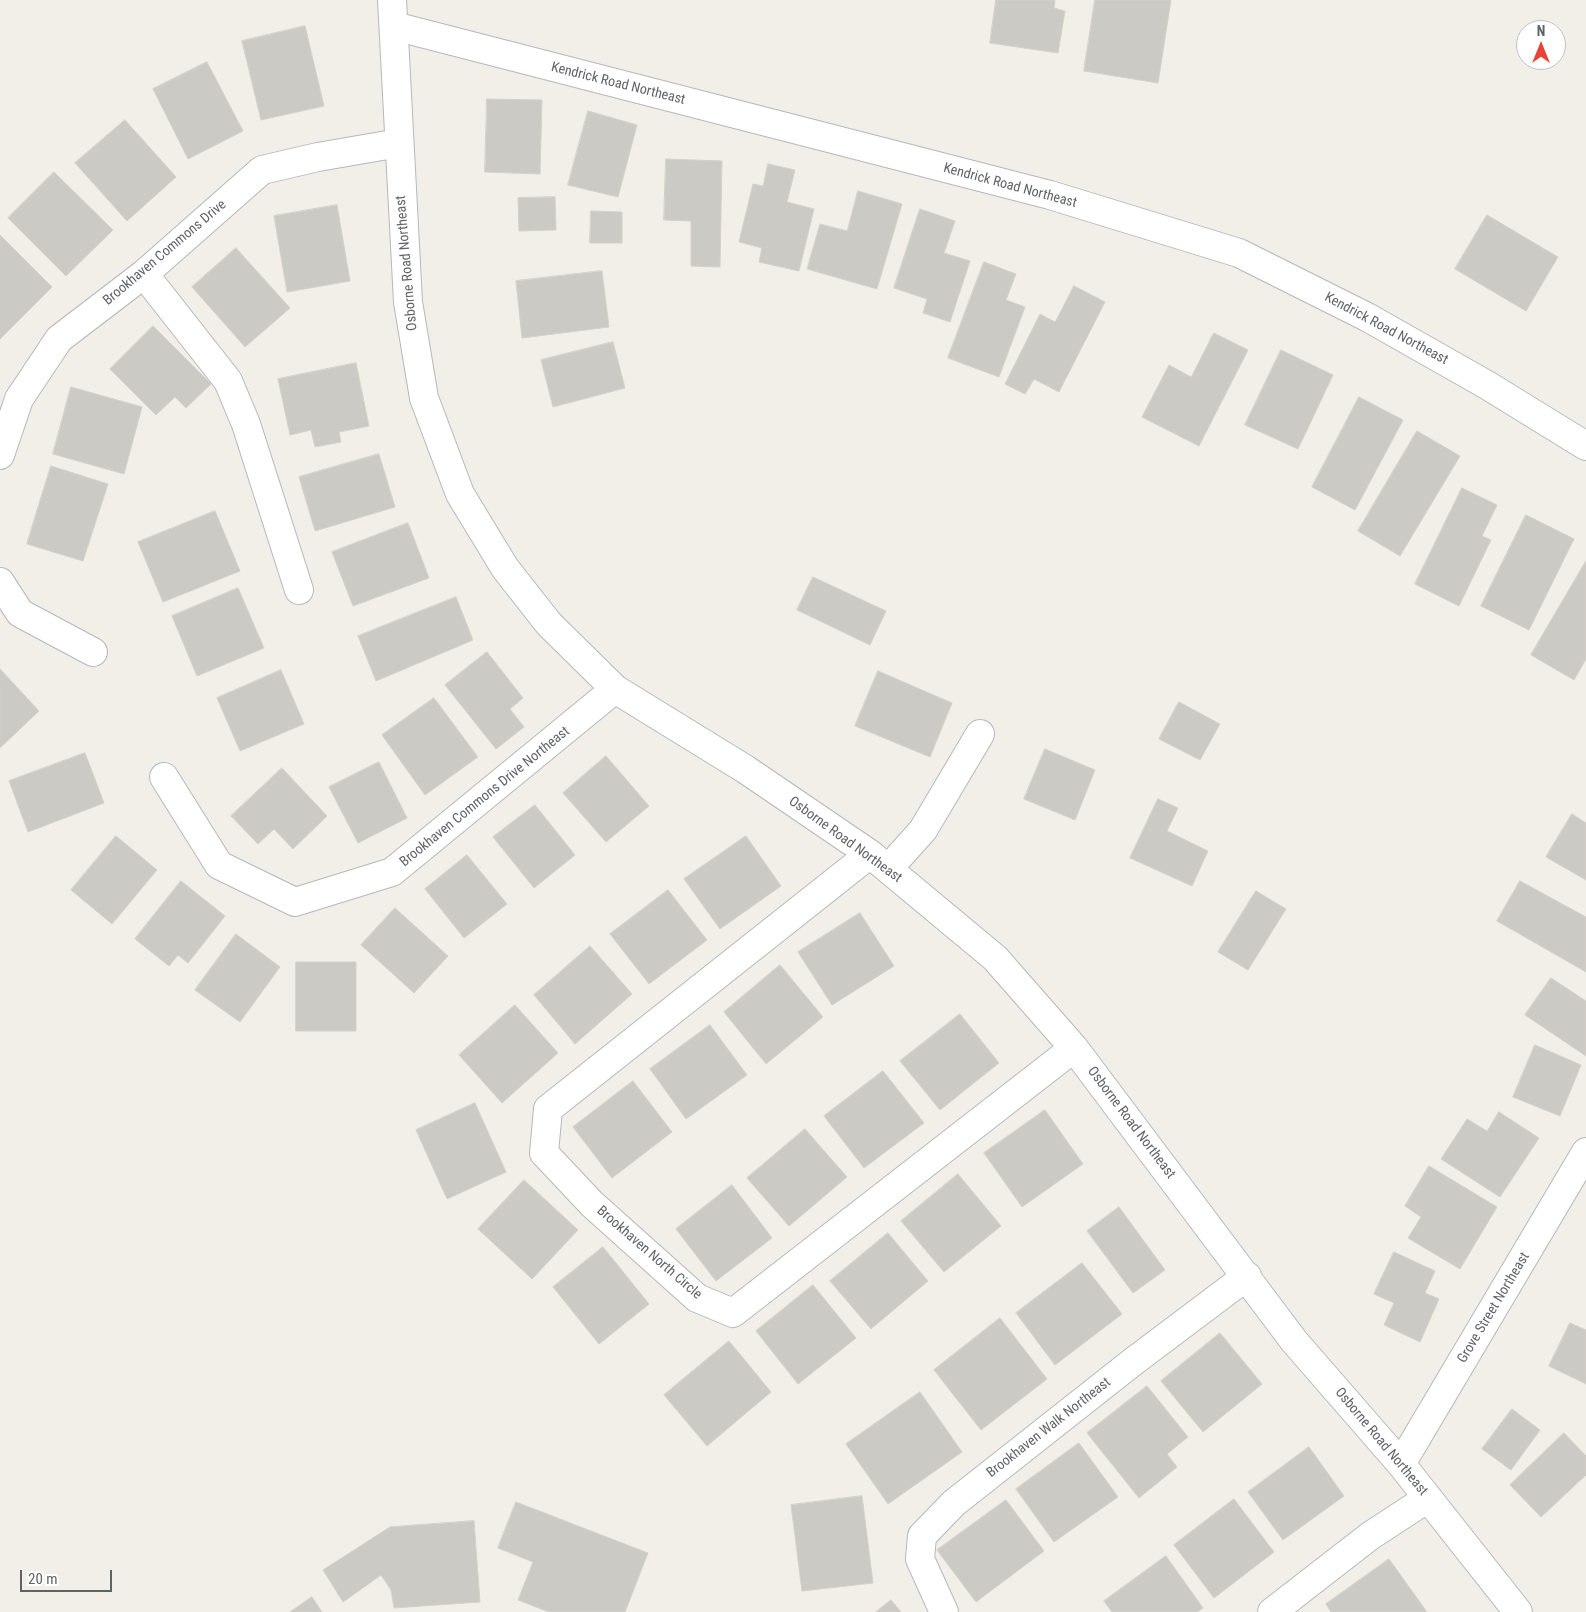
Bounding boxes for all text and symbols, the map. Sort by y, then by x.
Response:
north arrow [1516,20,1566,70]
text: N [1537,23,1545,39]
street label: Kendrick Road Northeast [549,59,687,109]
street label: Kendrick Road Northeast [941,160,1079,212]
street label: Osborne Road Northeast [393,195,421,331]
street label: Brookhaven Commons Drive [100,197,230,309]
street label: Kendrick Road Northeast [1321,289,1451,369]
street label: Brookhaven Commons Drive Northeast [397,723,573,871]
street label: Osborne Road Northeast [785,793,905,887]
street label: Osborne Road Northeast [1083,1064,1179,1182]
street label: Brookhaven North Circle [593,1203,705,1303]
street label: Grove Street Northeast [1454,1250,1534,1366]
street label: Brookhaven Walk Northeast [984,1374,1114,1482]
street label: Osborne Road Northeast [1331,1385,1431,1499]
scale bar [22,1560,115,1592]
text: 20 m [28,1570,58,1588]

